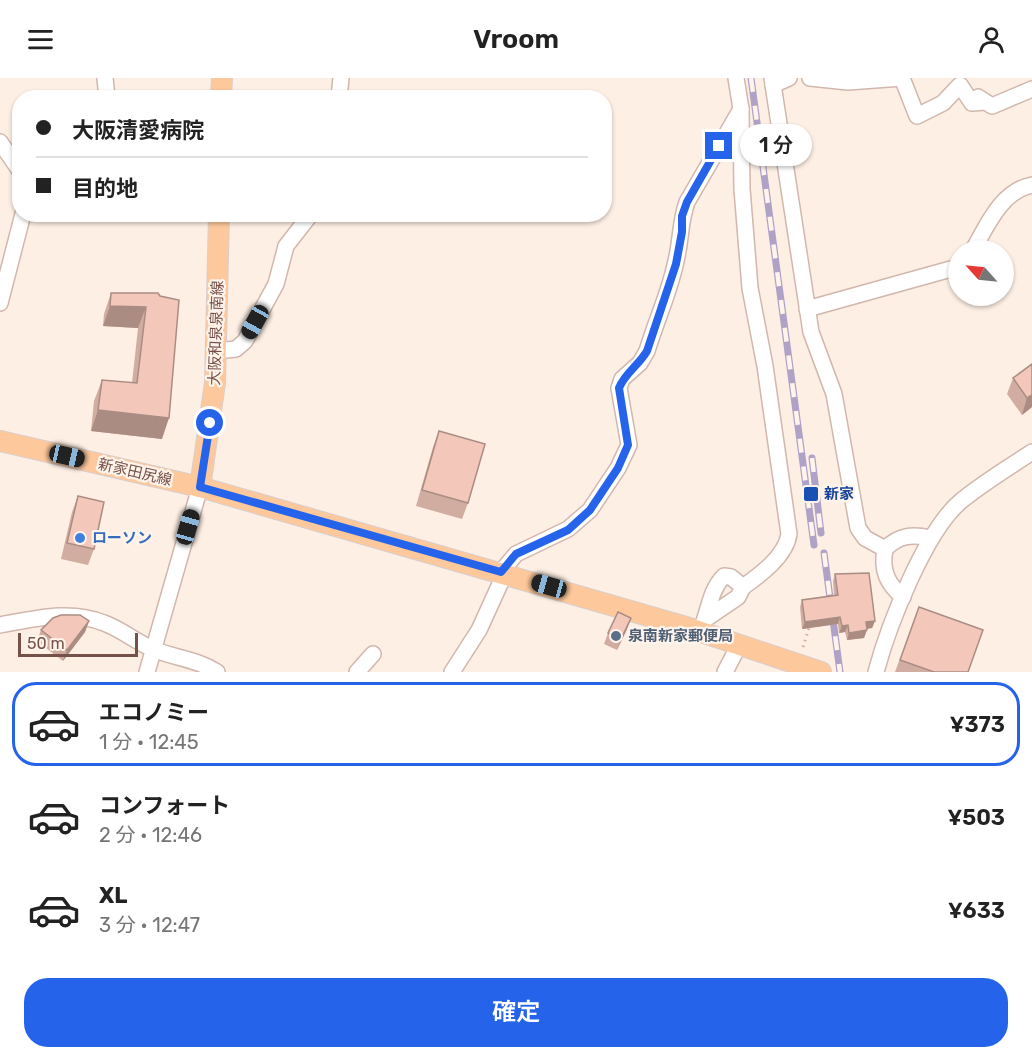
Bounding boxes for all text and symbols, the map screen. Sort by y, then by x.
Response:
icon: menu [24,23,57,56]
text: Vroom [473,23,559,55]
icon: person [975,23,1008,56]
text: 大阪清愛病院 [72,117,204,144]
callout: 1 分 [740,125,812,167]
route end [705,132,732,159]
text: 1 分 [759,133,793,157]
text: 目的地 [72,175,138,202]
north arrow [948,240,1014,306]
map controls [948,240,1014,306]
street label: 大阪和泉泉南線 [205,280,227,386]
car [238,302,272,342]
route start [196,409,223,436]
car [47,443,87,469]
street label: 新家田尻線 [96,455,174,489]
marker: 新家 [802,485,820,503]
place label: 新家 [824,485,854,503]
car [174,507,202,547]
place label: ローソン [92,529,152,547]
marker: ローソン [73,531,87,545]
car [529,572,569,600]
place label: 泉南新家郵便局 [628,627,733,645]
marker: 泉南新家郵便局 [609,629,623,643]
scale bar [18,630,138,658]
text: 50 m [27,634,65,653]
icon: car [27,697,81,751]
text: エコノミー [99,699,209,726]
text: ¥373 [950,711,1005,738]
text: 1 分 · 12:45 [99,730,199,754]
icon: car [27,790,81,844]
text: コンフォート [99,792,230,819]
text: ¥503 [947,804,1005,831]
text: 2 分 · 12:46 [99,823,202,847]
text: XL [99,882,127,909]
icon: car [27,883,81,937]
text: ¥633 [948,897,1005,924]
text: 3 分 · 12:47 [99,913,200,937]
button: 確定 [24,978,1008,1047]

